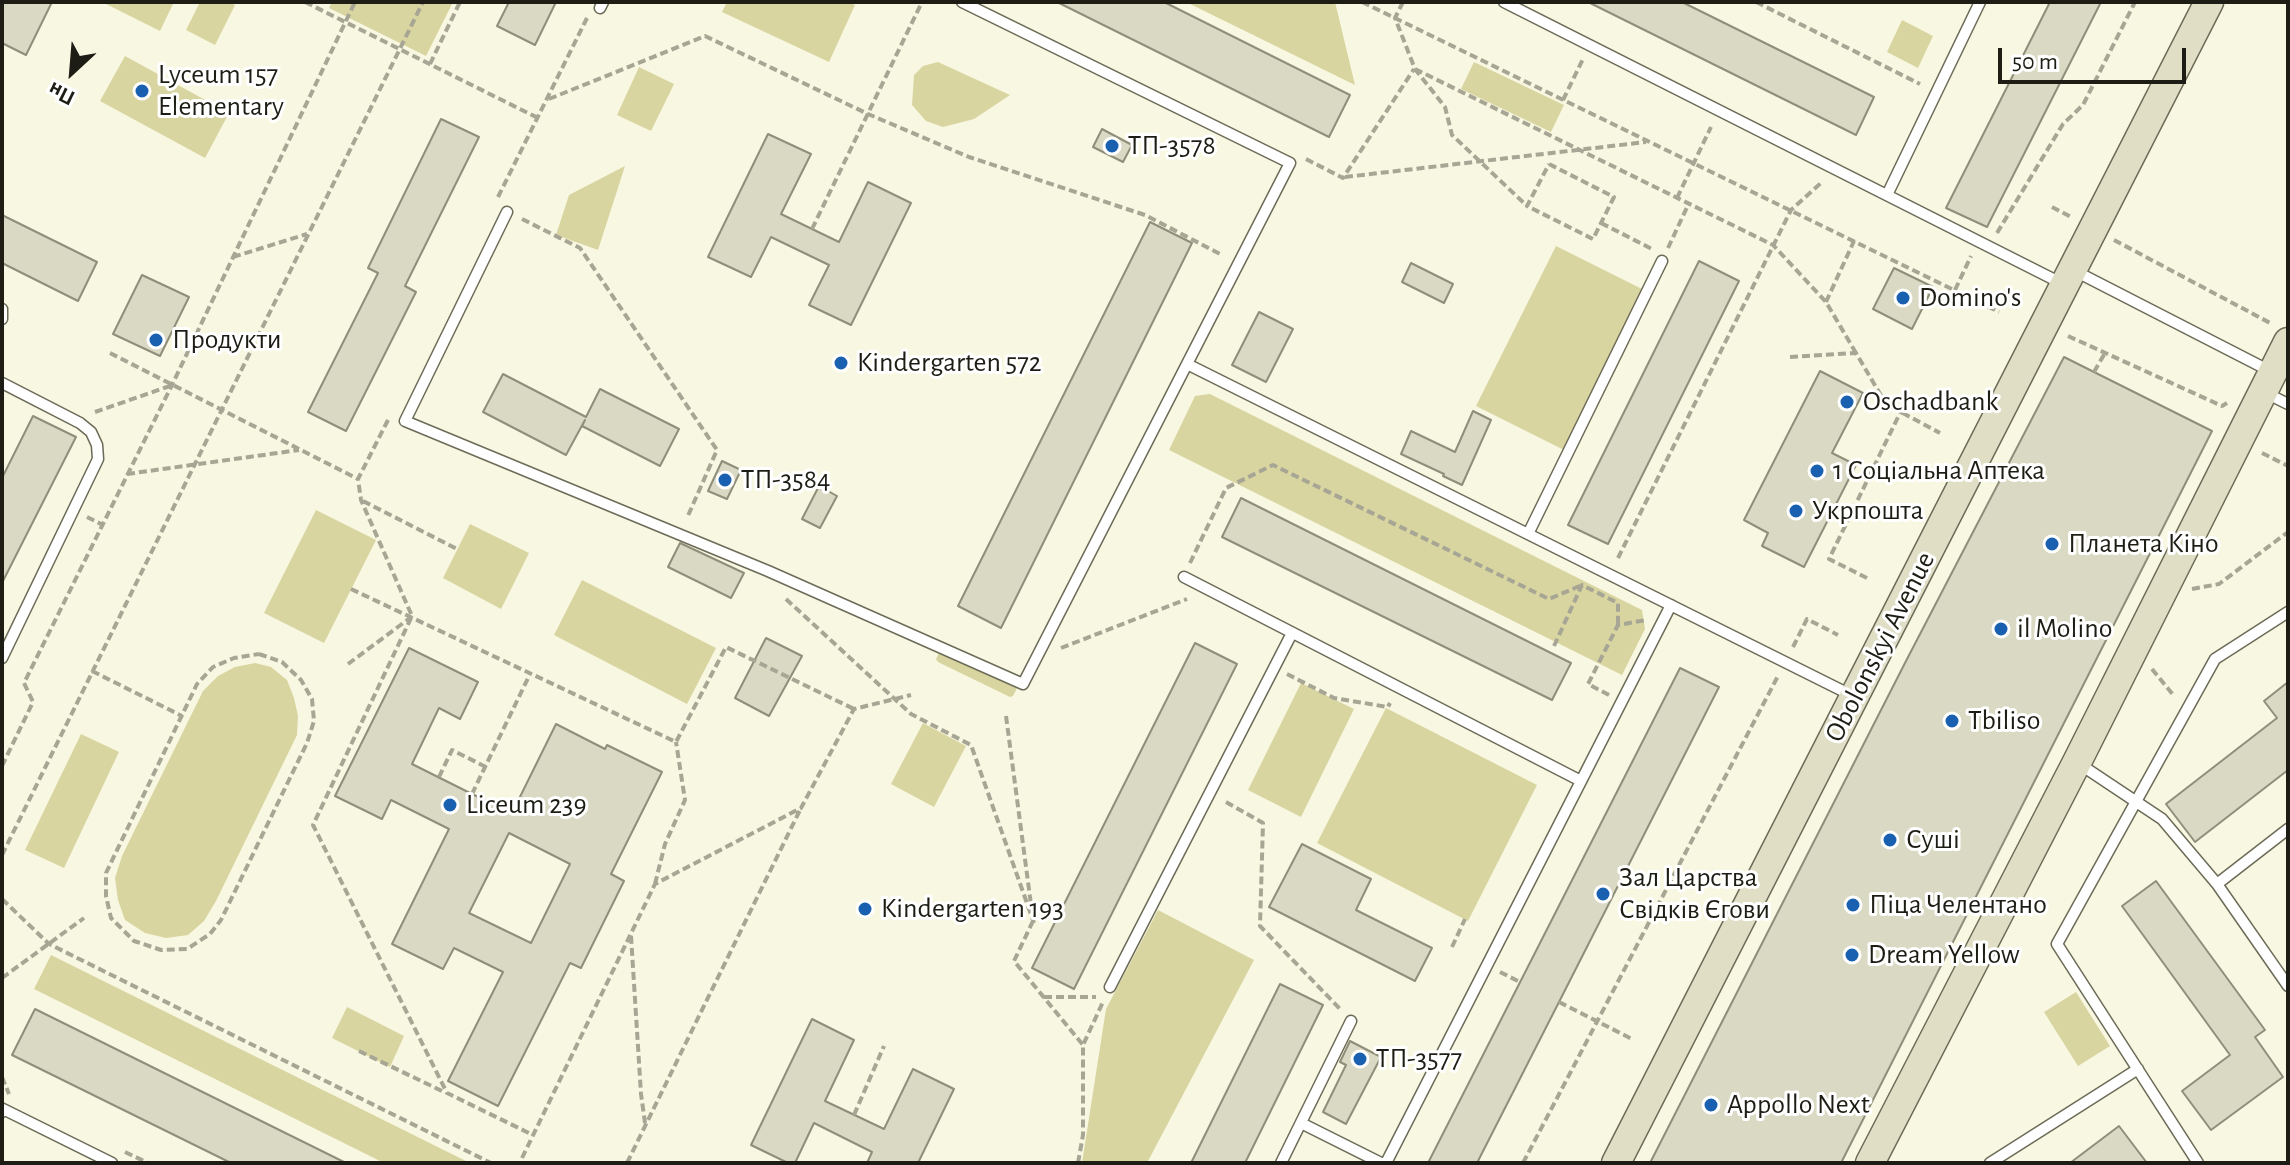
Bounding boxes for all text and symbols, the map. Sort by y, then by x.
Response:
north arrow [32,32,112,112]
scale bar [2002,32,2190,82]
text: 50 m [2012,50,2058,74]
place label: Lyceum 157 Elementary [158,58,284,124]
text: Пн [45,78,78,109]
marker: Lyceum 157 Elementary [133,82,151,100]
place label: ТП-3578 [1128,129,1216,163]
marker: ТП-3578 [1103,137,1121,155]
place label: Domino's [1919,281,2021,315]
marker: Domino's [1894,289,1912,307]
place label: Продукти [172,323,282,357]
marker: Продукти [147,331,165,349]
place label: Kindergarten 572 [857,346,1042,380]
marker: Kindergarten 572 [832,354,850,372]
place label: Oschadbank [1863,385,1998,419]
marker: Oschadbank [1838,393,1856,411]
place label: 1 Соціальна Аптека [1833,454,2045,488]
marker: 1 Соціальна Аптека [1808,462,1826,480]
place label: ТП-3584 [741,463,830,497]
marker: ТП-3584 [716,471,734,489]
place label: Укрпошта [1812,494,1923,528]
marker: Укрпошта [1787,502,1805,520]
place label: Планета Кіно [2068,527,2218,561]
marker: Планета Кіно [2043,535,2061,553]
street label: Obolonskyi Avenue [1818,546,1942,748]
place label: il Molino [2017,612,2112,646]
marker: il Molino [1992,620,2010,638]
place label: Tbiliso [1968,704,2040,738]
marker: Tbiliso [1943,712,1961,730]
place label: Liceum 239 [466,788,587,822]
marker: Liceum 239 [441,796,459,814]
place label: Суші [1906,823,1960,857]
marker: Суші [1881,831,1899,849]
place label: Зал Царства Свідків Єгови [1619,861,1770,927]
marker: Зал Царства Свідків Єгови [1594,885,1612,903]
place label: Піца Челентано [1869,888,2047,922]
place label: Kindergarten 193 [881,892,1064,926]
marker: Піца Челентано [1844,896,1862,914]
marker: Kindergarten 193 [856,900,874,918]
place label: Dream Yellow [1868,938,2020,972]
marker: Dream Yellow [1843,946,1861,964]
place label: ТП-3577 [1376,1042,1462,1076]
marker: ТП-3577 [1351,1050,1369,1068]
place label: Appollo Next [1727,1088,1870,1122]
marker: Appollo Next [1702,1096,1720,1114]

